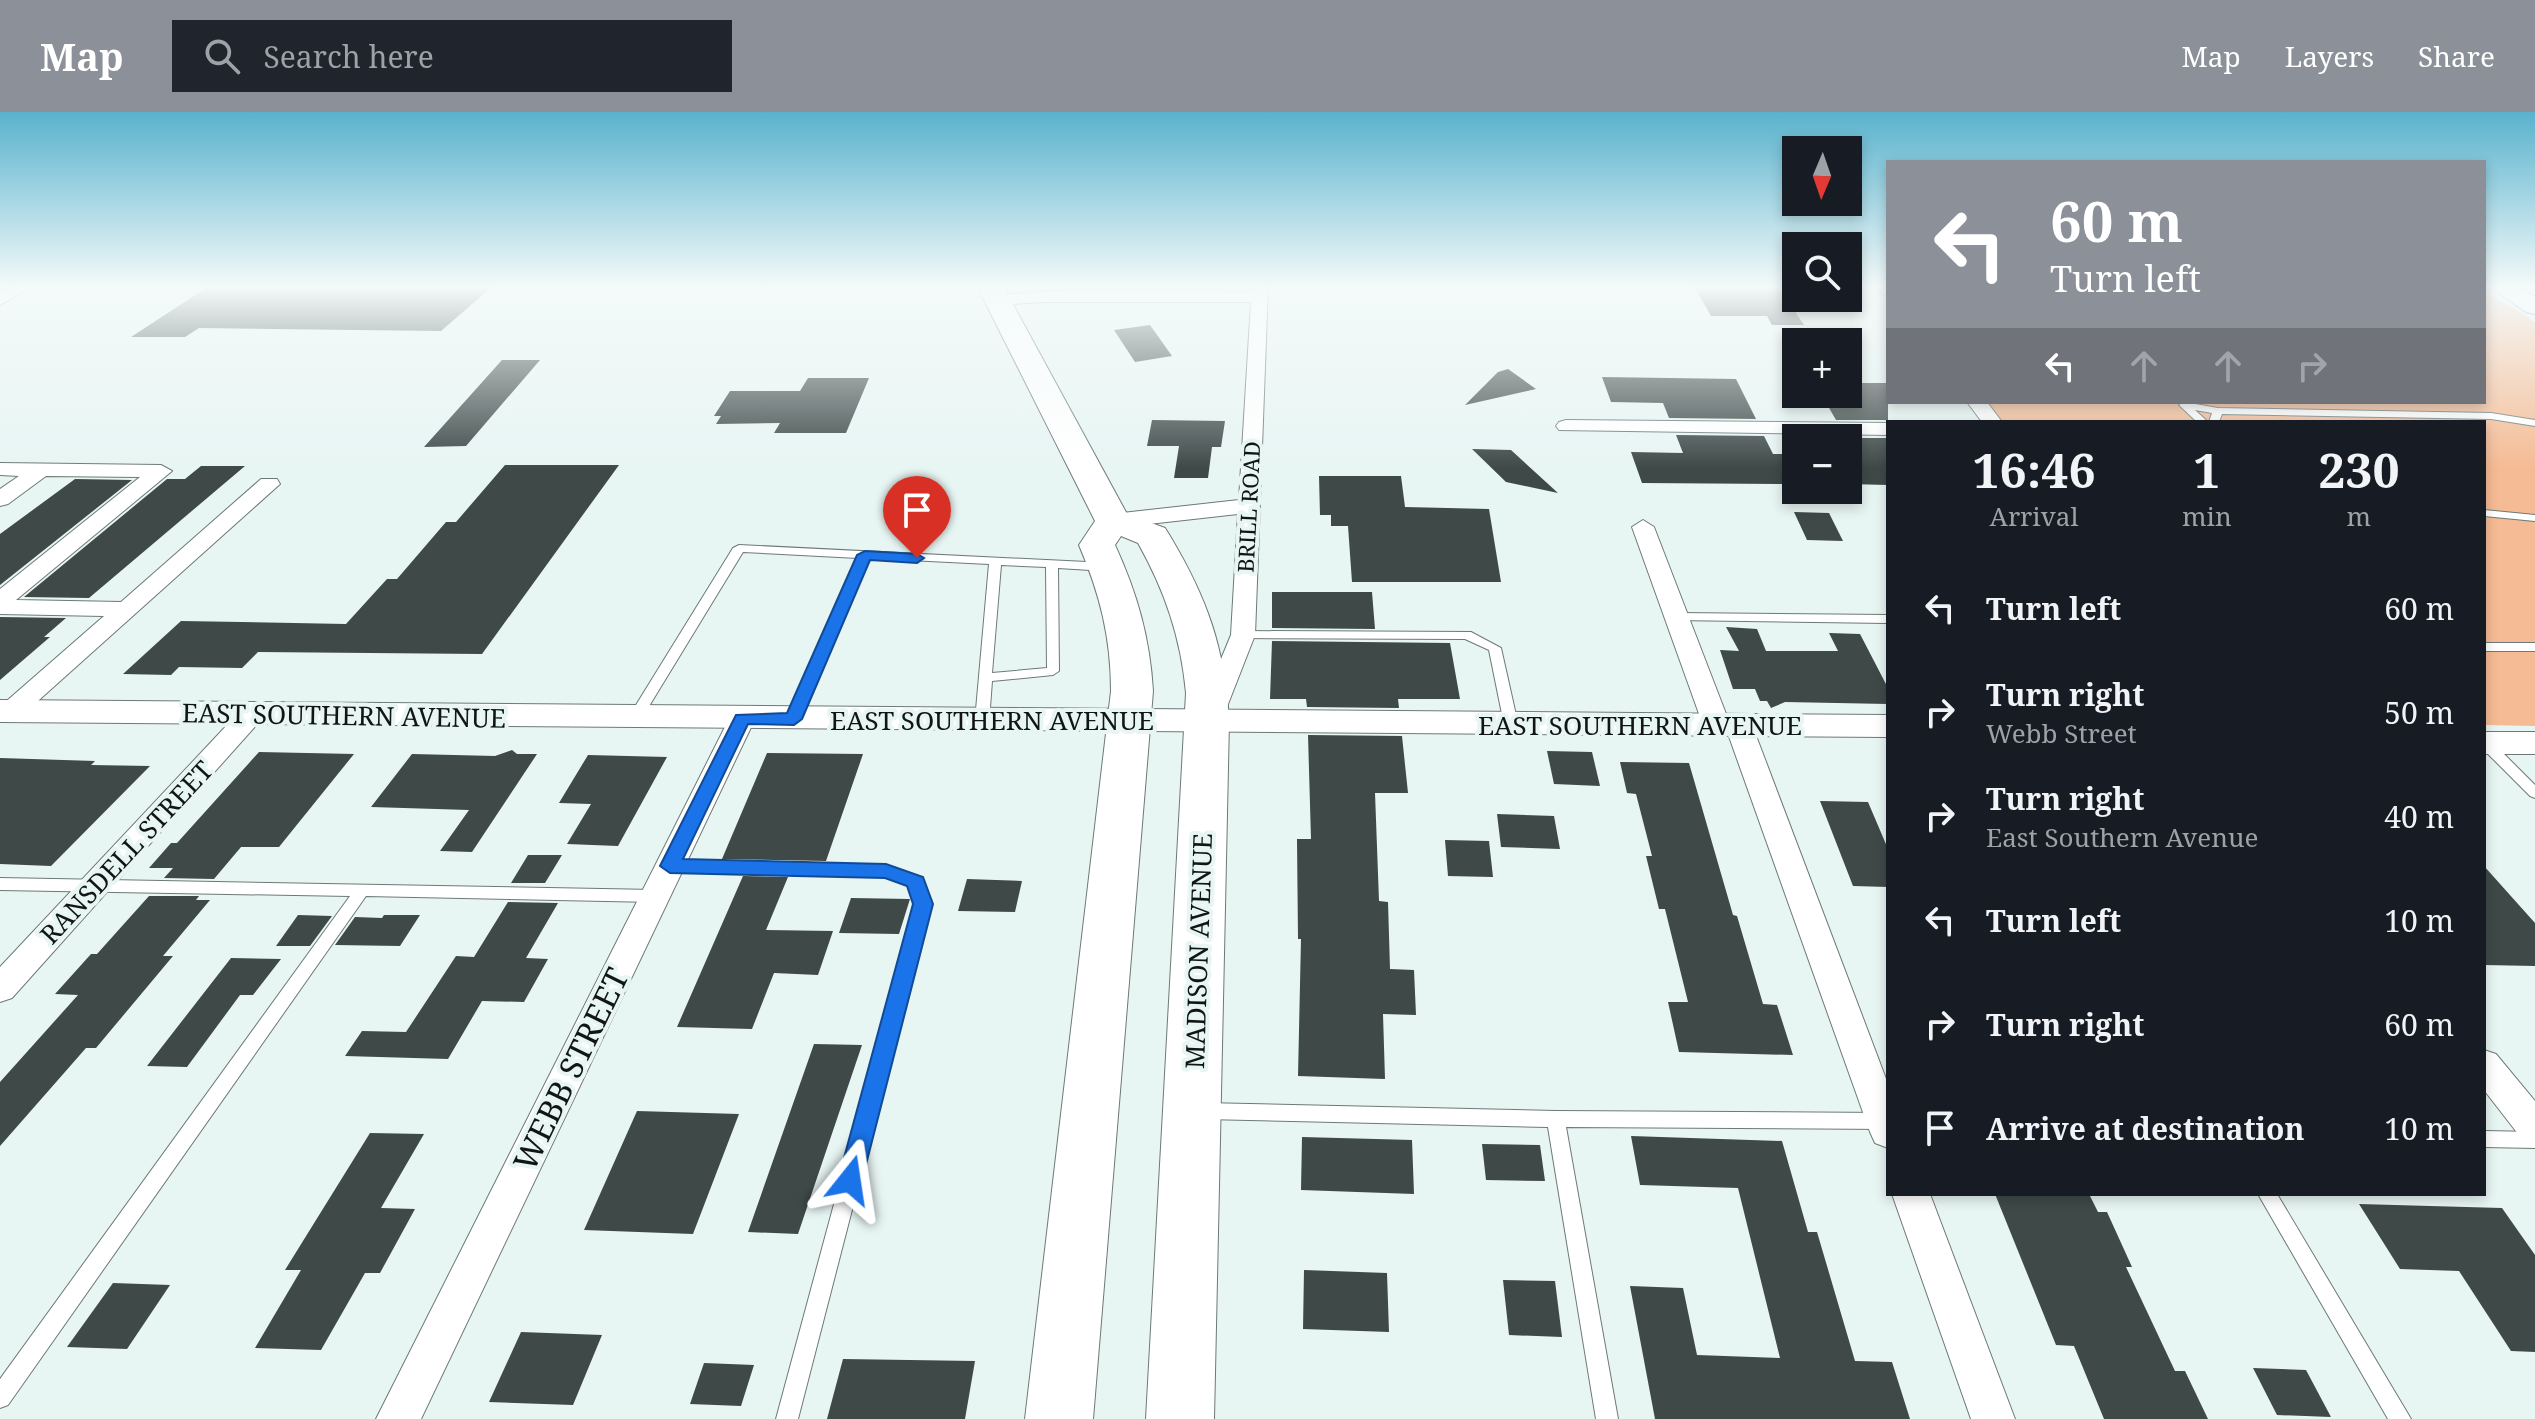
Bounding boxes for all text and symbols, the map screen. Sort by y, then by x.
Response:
search box [172,20,732,92]
text: Map [40,30,124,82]
icon: search [200,34,244,78]
text: Search here [264,36,434,77]
text: Map [2182,37,2241,75]
text: Layers [2285,37,2374,75]
text: Share [2418,37,2495,75]
north arrow [1782,136,1862,216]
map controls [1782,136,1862,504]
text: 60 m [2050,182,2183,258]
icon: left [1918,192,2022,296]
button: search [1782,232,1862,312]
text: Turn left [2050,254,2201,303]
button: + [1782,328,1862,408]
icon: left [2038,344,2082,388]
icon: ahead [2122,344,2166,388]
icon: ahead [2206,344,2250,388]
icon: right [2290,344,2334,388]
button: − [1782,424,1862,504]
text: 16:46 [1972,437,2096,502]
text: 1 [2193,437,2220,502]
text: 230 [2318,437,2400,502]
street label: BRILL ROAD [1230,441,1266,573]
pin [883,476,951,558]
icon: arrive [895,488,939,532]
text: Arrival [1990,498,2078,534]
text: min [2182,498,2232,534]
text: m [2347,498,2371,534]
icon: left [1918,586,1962,630]
text: Turn left [1986,588,2121,629]
text: 60 m [2384,588,2454,629]
text: Turn right [1986,674,2144,715]
icon: right [1918,690,1962,734]
text: 50 m [2384,692,2454,733]
street label: EAST SOUTHERN AVENUE [182,694,506,736]
street label: EAST SOUTHERN AVENUE [830,702,1154,738]
street label: EAST SOUTHERN AVENUE [1478,707,1802,743]
text: Webb Street [1986,715,2137,751]
street label: RANSDELL STREET [31,752,221,952]
text: Turn right [1986,778,2144,819]
icon: right [1918,794,1962,838]
text: 40 m [2384,796,2454,837]
text: East Southern Avenue [1986,819,2258,855]
street label: MADISON AVENUE [1176,833,1220,1069]
icon: left [1918,898,1962,942]
text: Turn left [1986,900,2121,941]
text: 10 m [2384,900,2454,941]
street label: WEBB STREET [502,960,638,1178]
icon: right [1918,1002,1962,1046]
text: Turn right [1986,1004,2144,1045]
text: 60 m [2384,1004,2454,1045]
icon: arrive [1918,1106,1962,1150]
text: Arrive at destination [1986,1108,2305,1149]
text: 10 m [2384,1108,2454,1149]
position arrow [808,1138,892,1222]

